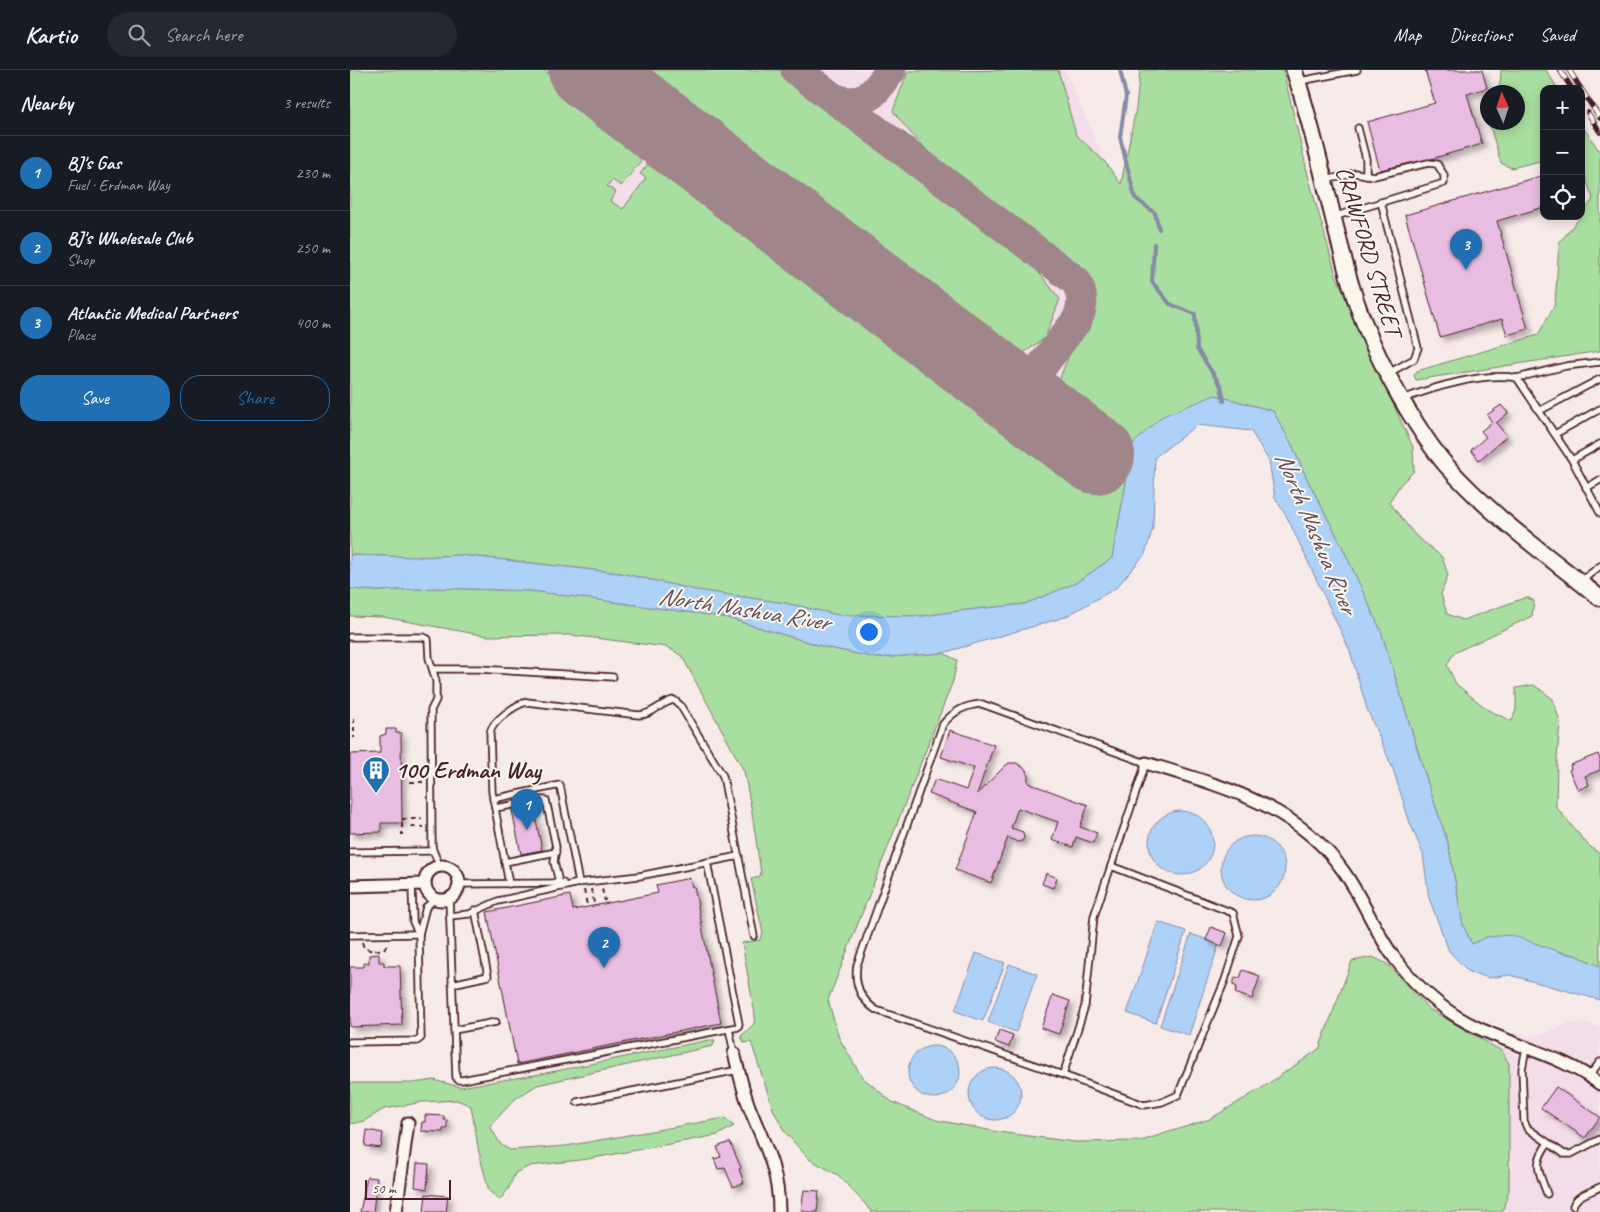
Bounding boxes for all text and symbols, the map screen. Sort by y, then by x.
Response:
search box [107,12,457,57]
text: Kartio [25,20,77,50]
icon: search [125,21,153,49]
text: Search here [165,23,242,47]
text: Map [1394,24,1421,46]
text: Directions [1449,24,1512,46]
text: Saved [1540,24,1575,46]
north arrow [1480,85,1525,130]
map controls [1540,85,1585,220]
button: + [1540,85,1585,130]
text: Nearby [20,90,73,116]
text: 3 results [283,93,330,113]
button: − [1540,130,1585,175]
text: BJ's Gas [67,151,121,175]
text: 1 [32,163,40,183]
text: 230 m [296,163,330,183]
street label: CRAWFORD STREET [1329,163,1411,344]
text: Fuel · Erdman Way [67,175,170,195]
button: locate [1540,175,1585,220]
text: BJ's Wholesale Club [67,226,192,250]
pin: 3 [1450,229,1482,270]
text: 2 [32,238,40,258]
text: 250 m [296,238,330,258]
text: Shop [67,250,94,270]
text: Atlantic Medical Partners [67,301,237,325]
text: 3 [32,313,40,333]
text: 400 m [296,313,330,333]
text: Place [67,325,95,345]
button: Save [20,375,170,421]
button: Share [180,375,330,421]
water label: North Nashua River [1268,447,1366,623]
water label: North Nashua River [656,580,836,639]
your location [856,619,882,645]
building icon: 100 Erdman Way [361,755,391,794]
place label: 100 Erdman Way [395,755,543,785]
pin: 1 [511,789,543,830]
pin: 2 [588,927,620,968]
scale bar [365,1177,451,1200]
text: 50 m [372,1180,396,1197]

